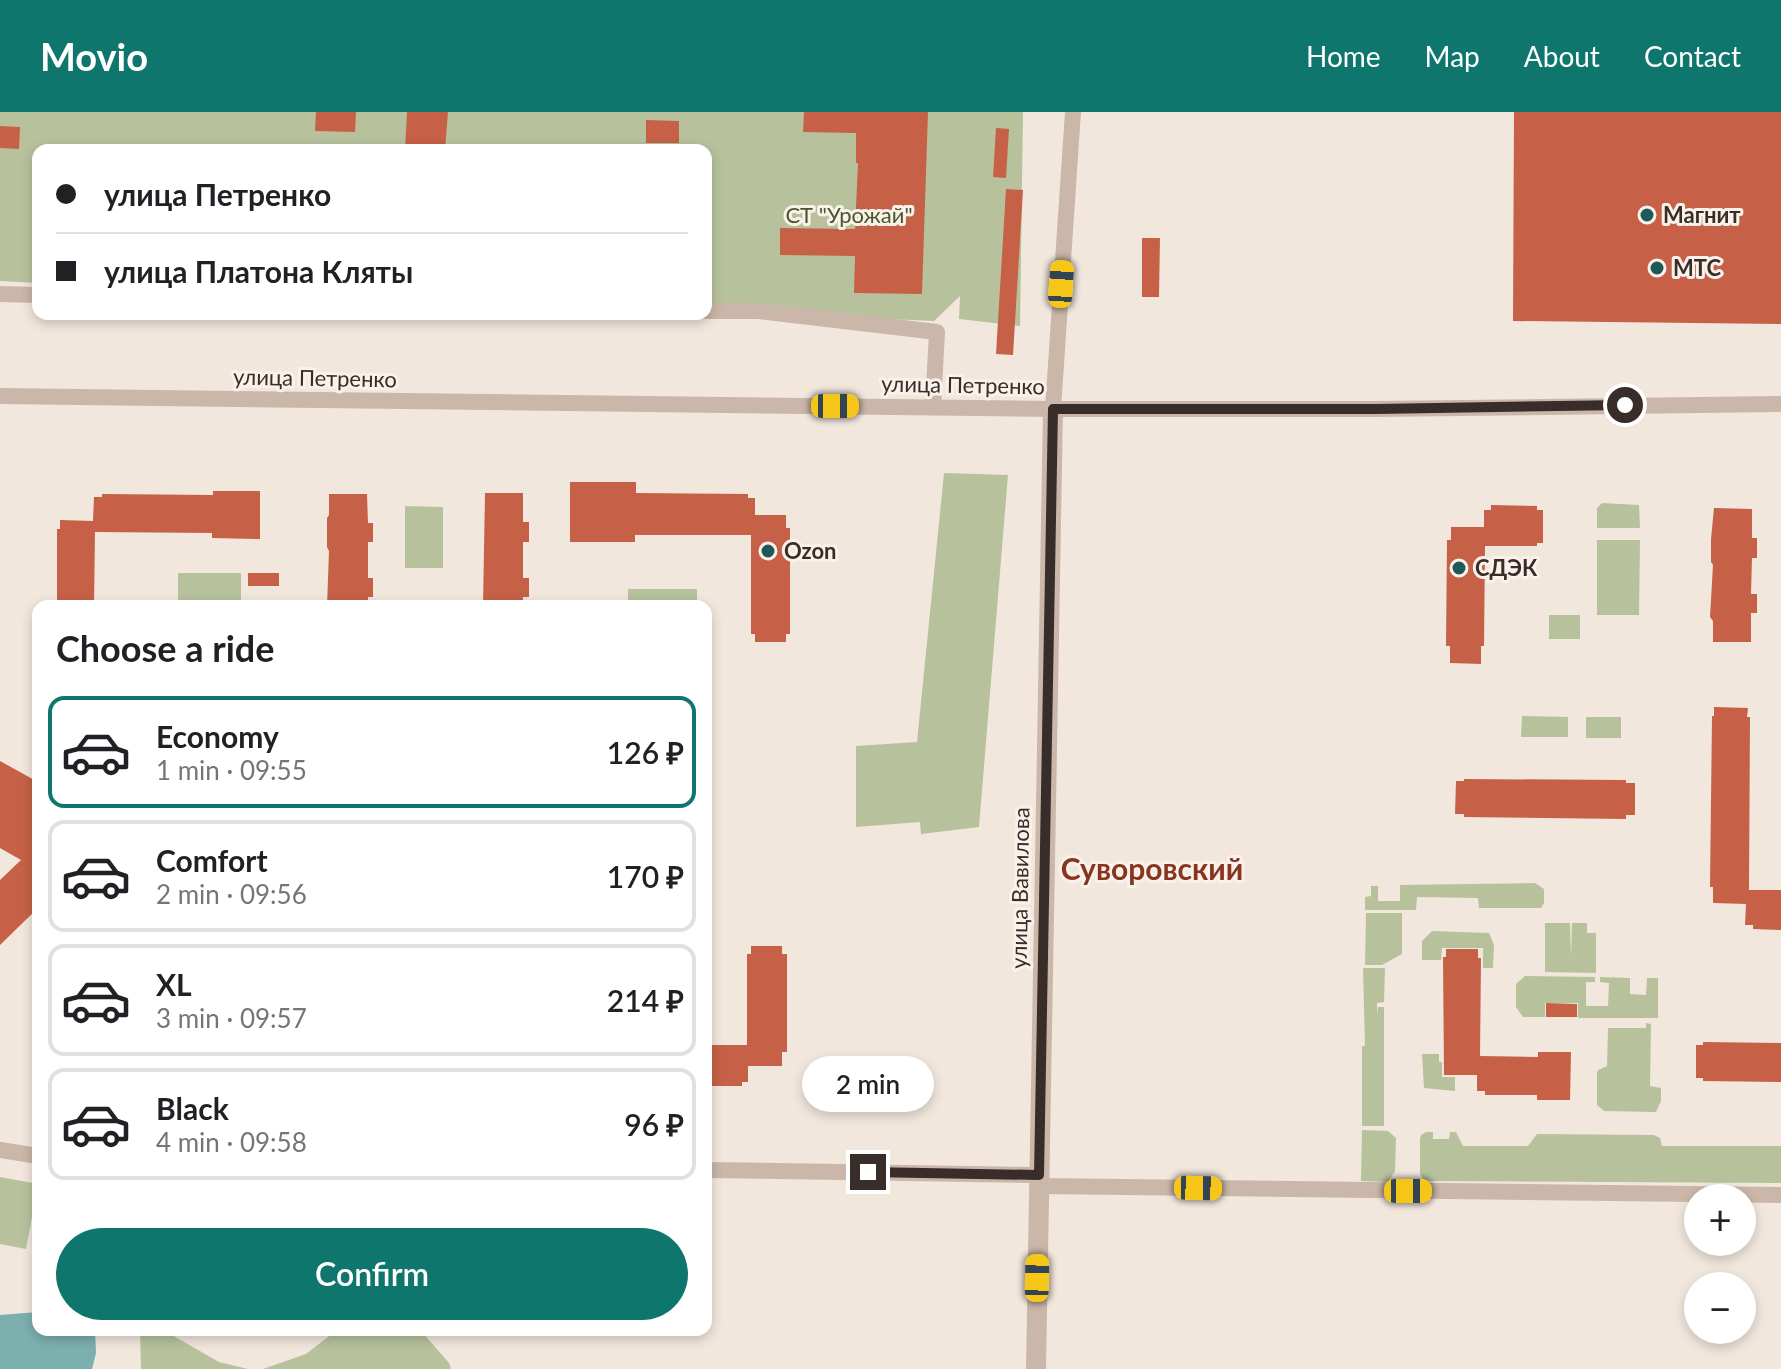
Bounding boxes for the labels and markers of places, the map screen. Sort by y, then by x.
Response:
place label: Магнит [1663,201,1741,228]
marker: Магнит [1638,206,1656,224]
place label: МТС [1673,254,1721,281]
marker: МТС [1648,259,1666,277]
place label: Ozon [784,537,837,564]
marker: Ozon [759,542,777,560]
place label: СДЭК [1475,554,1538,581]
marker: СДЭК [1450,559,1468,577]

